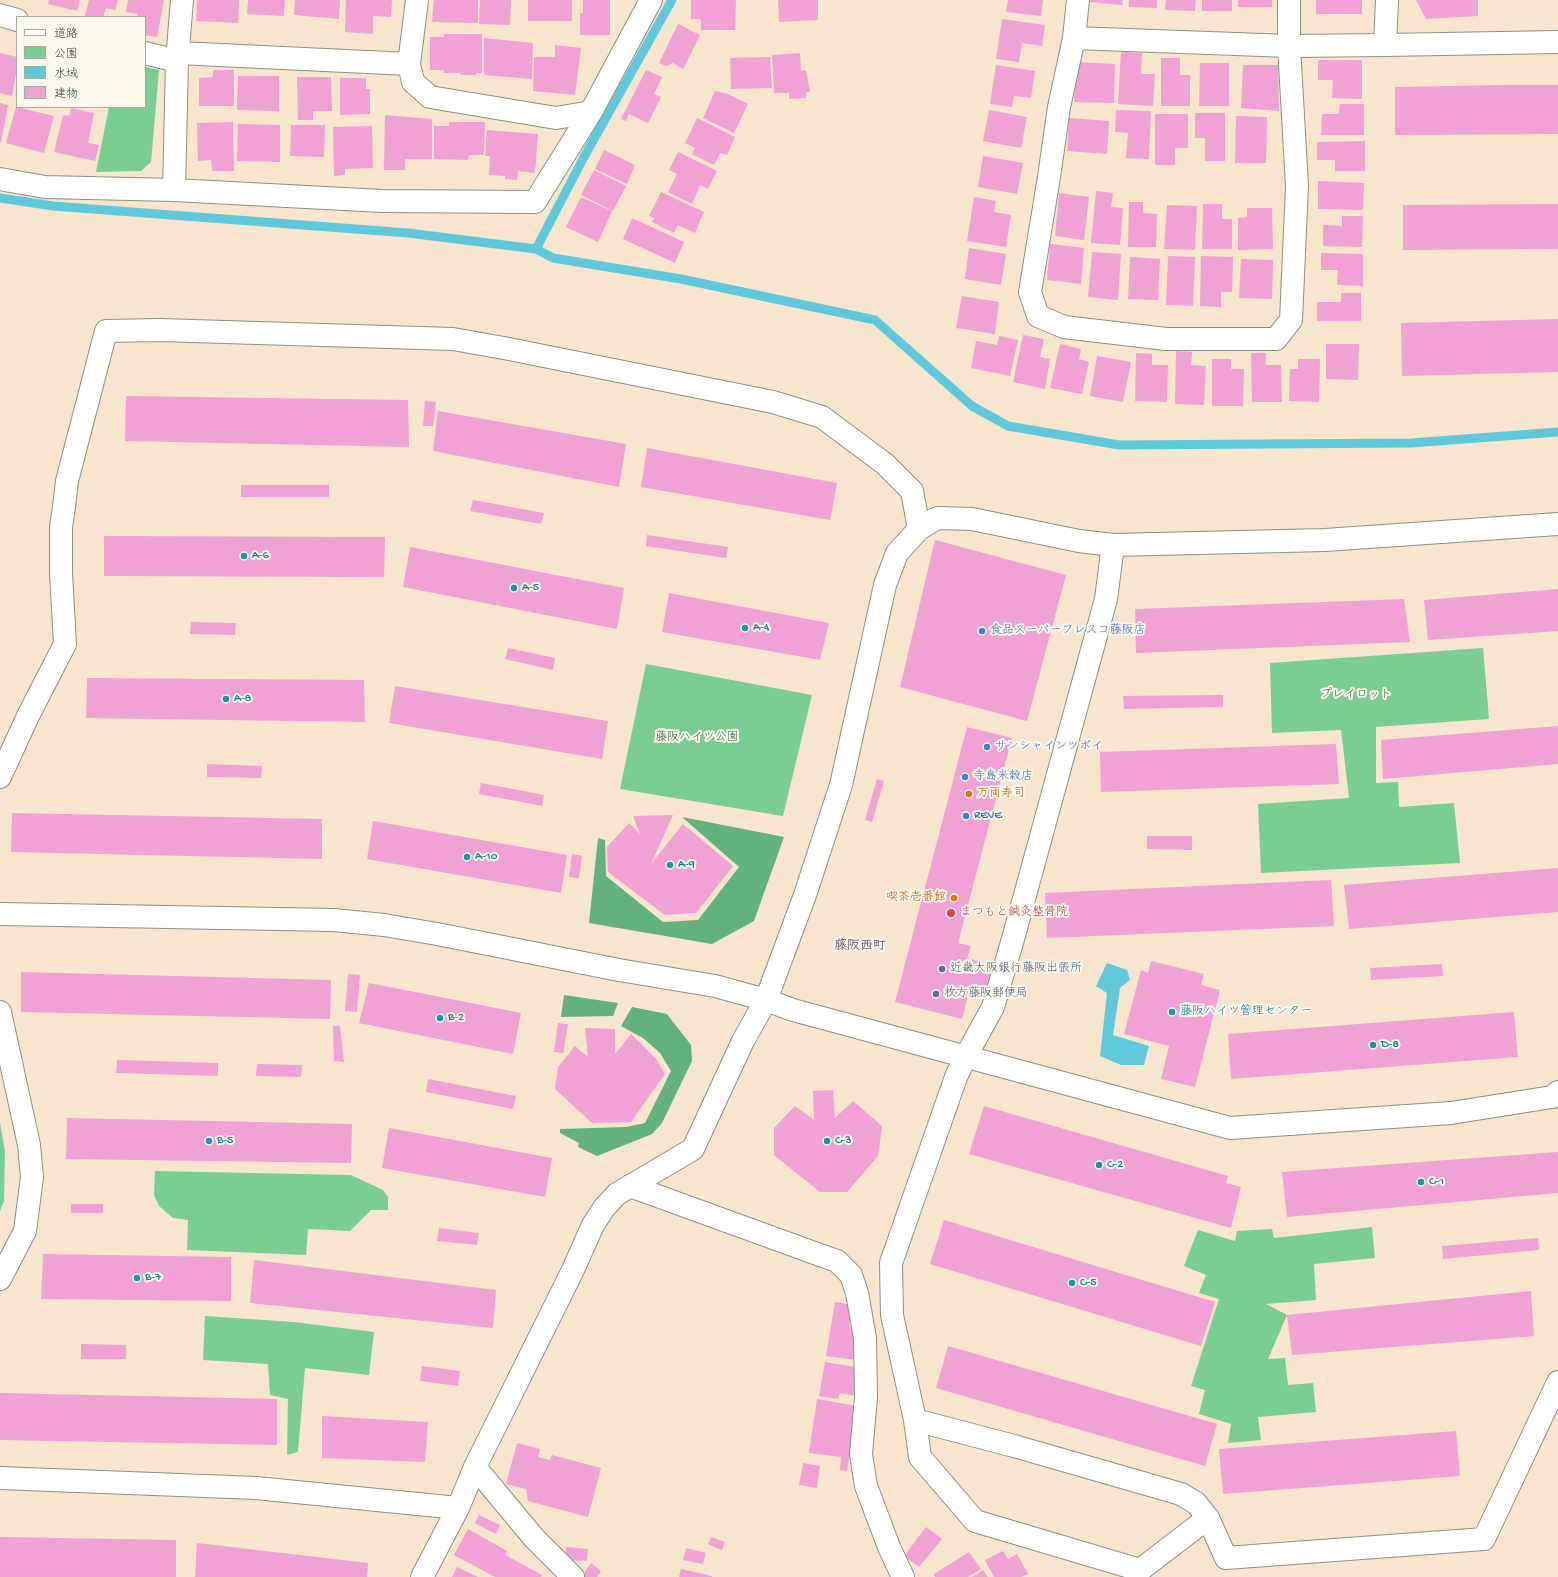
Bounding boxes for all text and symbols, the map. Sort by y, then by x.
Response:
legend [16,16,146,108]
text: 道路 [54,28,78,42]
text: 公園 [54,48,78,62]
text: 水域 [54,68,78,82]
text: 建物 [54,88,78,102]
place label: A-6 [252,549,269,563]
marker: A-6 [239,551,249,561]
place label: A-5 [522,581,539,595]
marker: A-5 [509,583,519,593]
place label: A-4 [753,621,770,635]
marker: A-4 [740,623,750,633]
place label: 食品スーパーフレスコ藤阪店 [990,624,1146,638]
marker: 食品スーパーフレスコ藤阪店 [977,626,987,636]
park label: プレイロット [1320,688,1392,702]
place label: A-8 [234,692,251,706]
marker: A-8 [221,694,231,704]
park label: 藤阪ハイツ公園 [655,731,739,745]
place label: サンシャインツボイ [995,740,1103,754]
marker: サンシャインツボイ [982,742,992,752]
place label: 寺島米穀店 [973,770,1033,784]
marker: 寺島米穀店 [960,772,970,782]
place label: 万両寿司 [977,787,1025,801]
marker: 万両寿司 [964,789,974,799]
place label: REVE [974,809,1002,823]
marker: REVE [961,811,971,821]
place label: A-10 [475,850,498,864]
marker: A-10 [462,852,472,862]
place label: A-9 [678,858,695,872]
marker: A-9 [665,860,675,870]
place label: 喫茶壱番館 [886,891,946,905]
marker: 喫茶壱番館 [949,893,959,903]
place label: まつもと鍼灸整骨院 [960,906,1068,920]
marker: まつもと鍼灸整骨院 [945,907,957,919]
district label: 藤阪西町 [834,939,886,955]
place label: 近畿大阪銀行藤阪出張所 [950,962,1082,976]
marker: 近畿大阪銀行藤阪出張所 [937,964,947,974]
place label: 枚方藤阪郵便局 [944,987,1028,1001]
marker: 枚方藤阪郵便局 [931,989,941,999]
place label: 藤阪ハイツ管理センター [1180,1005,1312,1019]
marker: 藤阪ハイツ管理センター [1167,1007,1177,1017]
place label: B-2 [448,1011,464,1025]
marker: B-2 [435,1013,445,1023]
place label: D-8 [1381,1038,1399,1052]
marker: D-8 [1368,1040,1378,1050]
place label: B-5 [217,1134,233,1148]
place label: C-3 [835,1134,852,1148]
marker: B-5 [204,1136,214,1146]
marker: C-3 [822,1136,832,1146]
place label: C-2 [1107,1158,1123,1172]
marker: C-2 [1094,1160,1104,1170]
place label: C-1 [1429,1175,1444,1189]
marker: C-1 [1416,1177,1426,1187]
place label: B-7 [145,1271,161,1285]
marker: B-7 [132,1273,142,1283]
place label: C-5 [1080,1276,1097,1290]
marker: C-5 [1067,1278,1077,1288]

